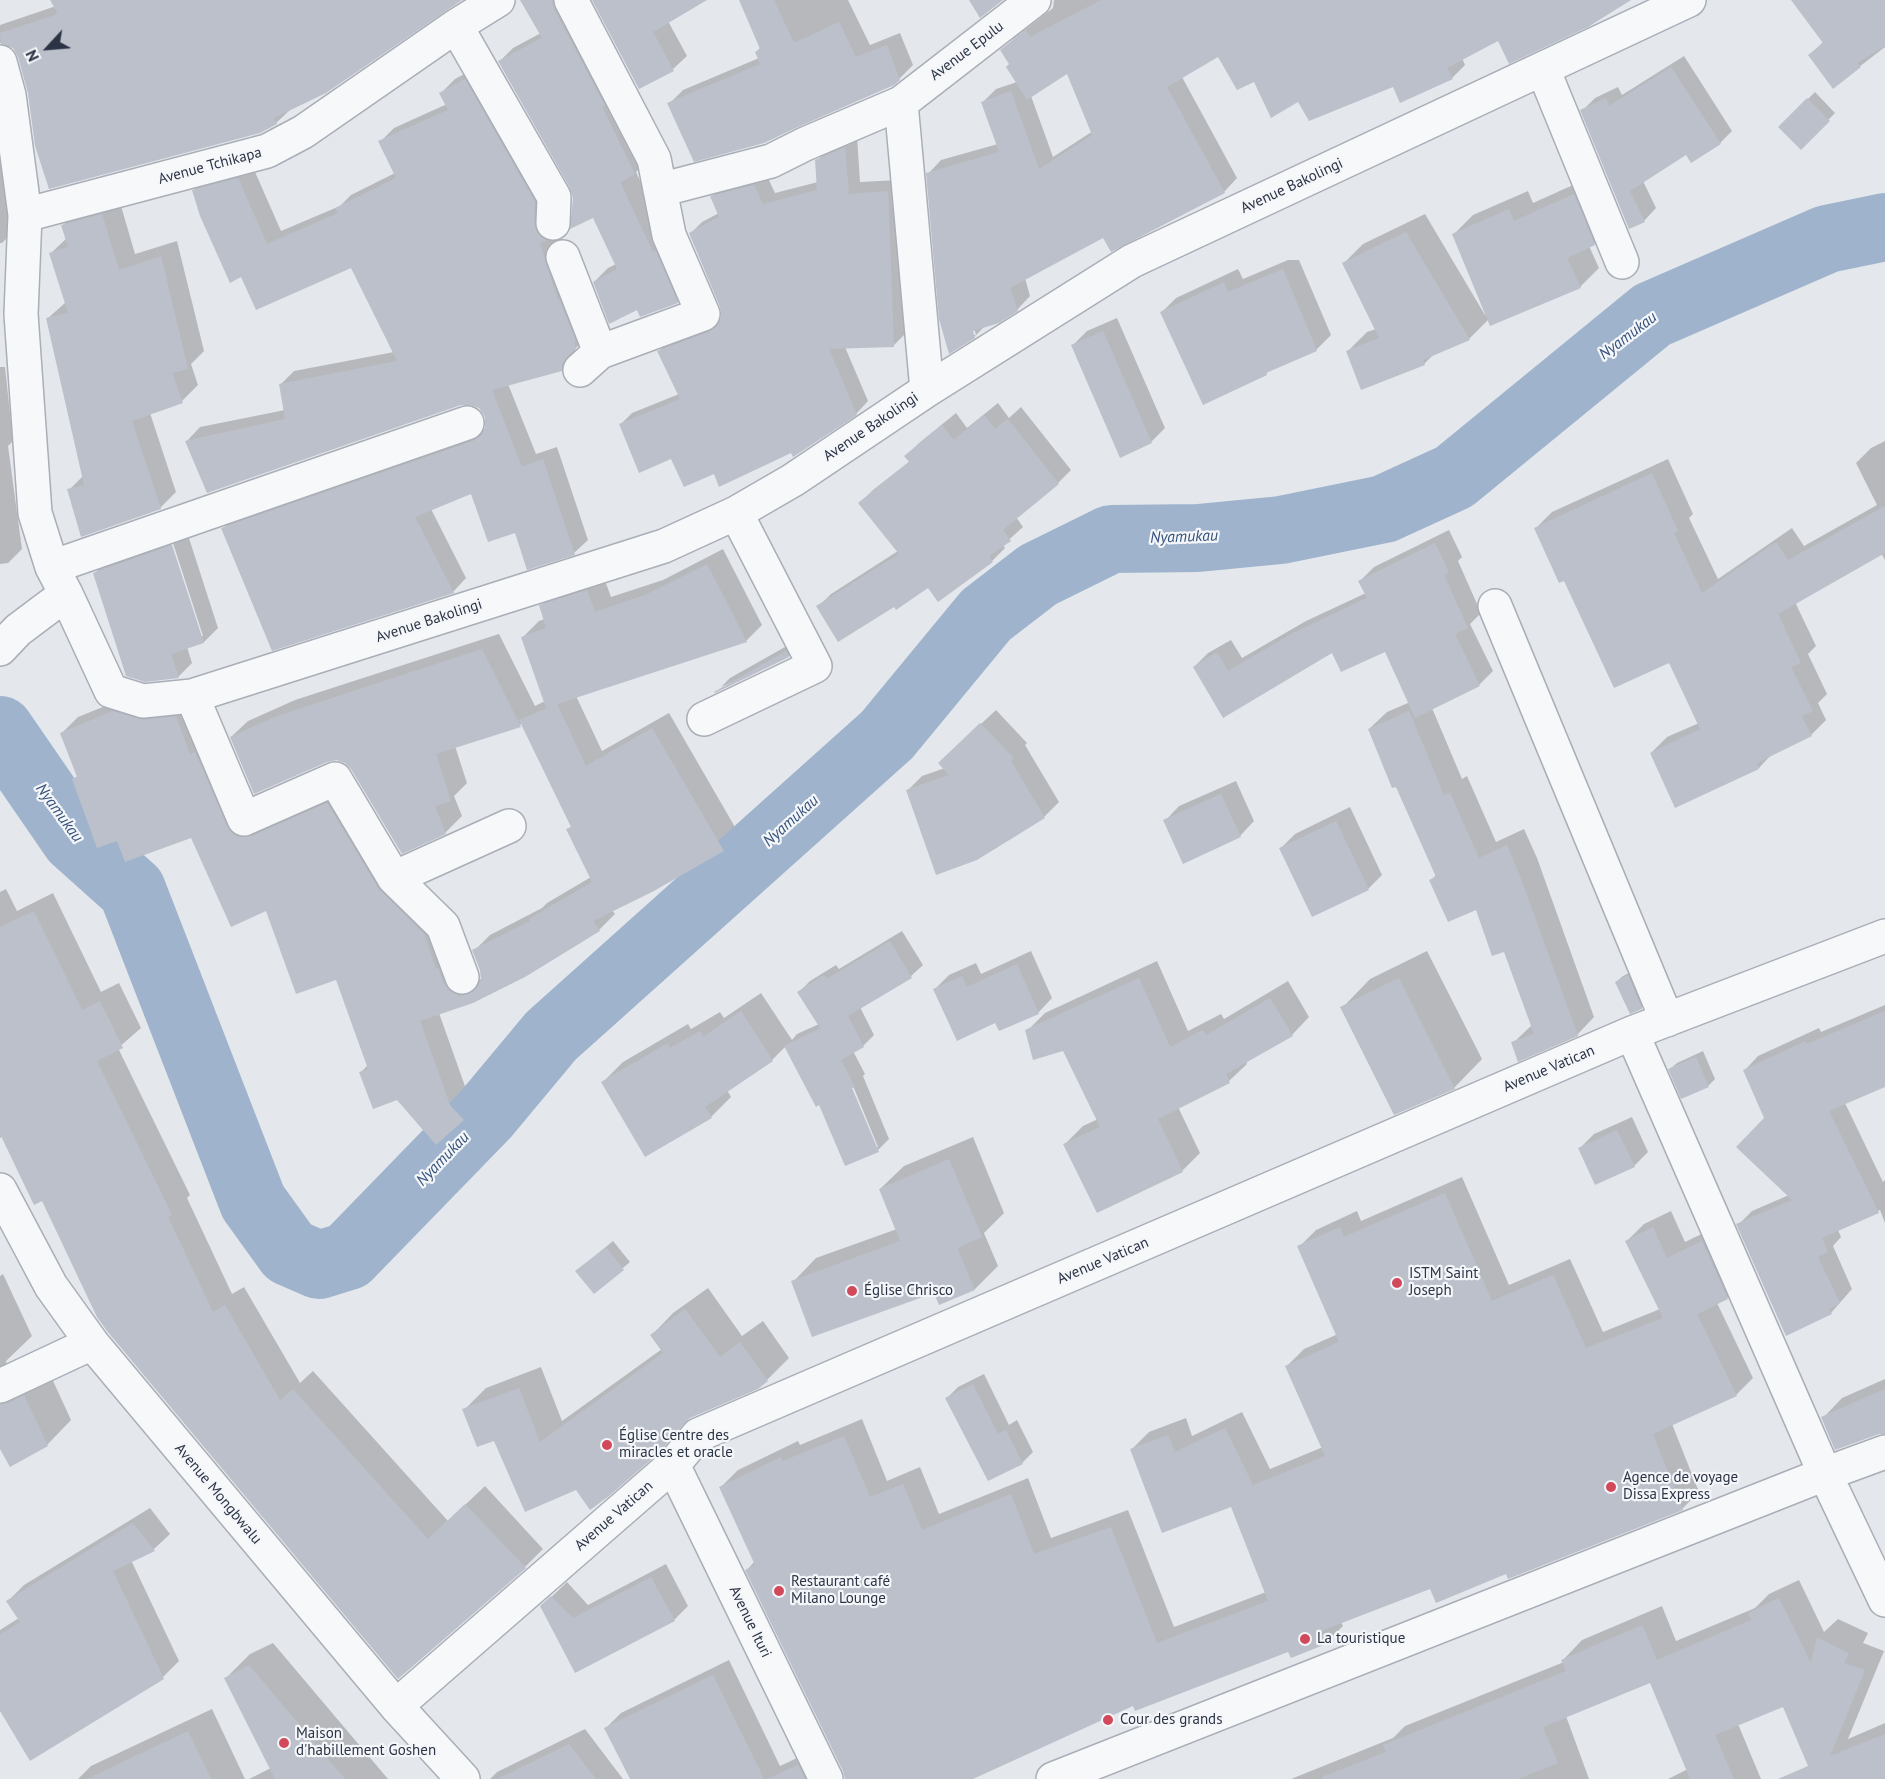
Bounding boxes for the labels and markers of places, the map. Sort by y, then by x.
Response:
place label: ISTM Saint Joseph [1409,1265,1478,1300]
marker: ISTM Saint Joseph [1390,1276,1404,1290]
place label: Église Chrisco [864,1282,953,1300]
marker: Église Chrisco [845,1284,859,1298]
place label: Église Centre des miracles et oracle [619,1427,733,1462]
marker: Église Centre des miracles et oracle [600,1438,614,1452]
place label: Agence de voyage Dissa Express [1623,1469,1738,1504]
marker: Agence de voyage Dissa Express [1604,1480,1618,1494]
place label: Restaurant café Milano Lounge [791,1573,890,1608]
marker: Restaurant café Milano Lounge [772,1584,786,1598]
place label: La touristique [1317,1630,1405,1648]
marker: La touristique [1298,1632,1312,1646]
place label: Cour des grands [1120,1711,1222,1729]
marker: Cour des grands [1101,1713,1115,1727]
place label: Maison d'habillement Goshen [296,1725,436,1760]
marker: Maison d'habillement Goshen [277,1736,291,1750]

